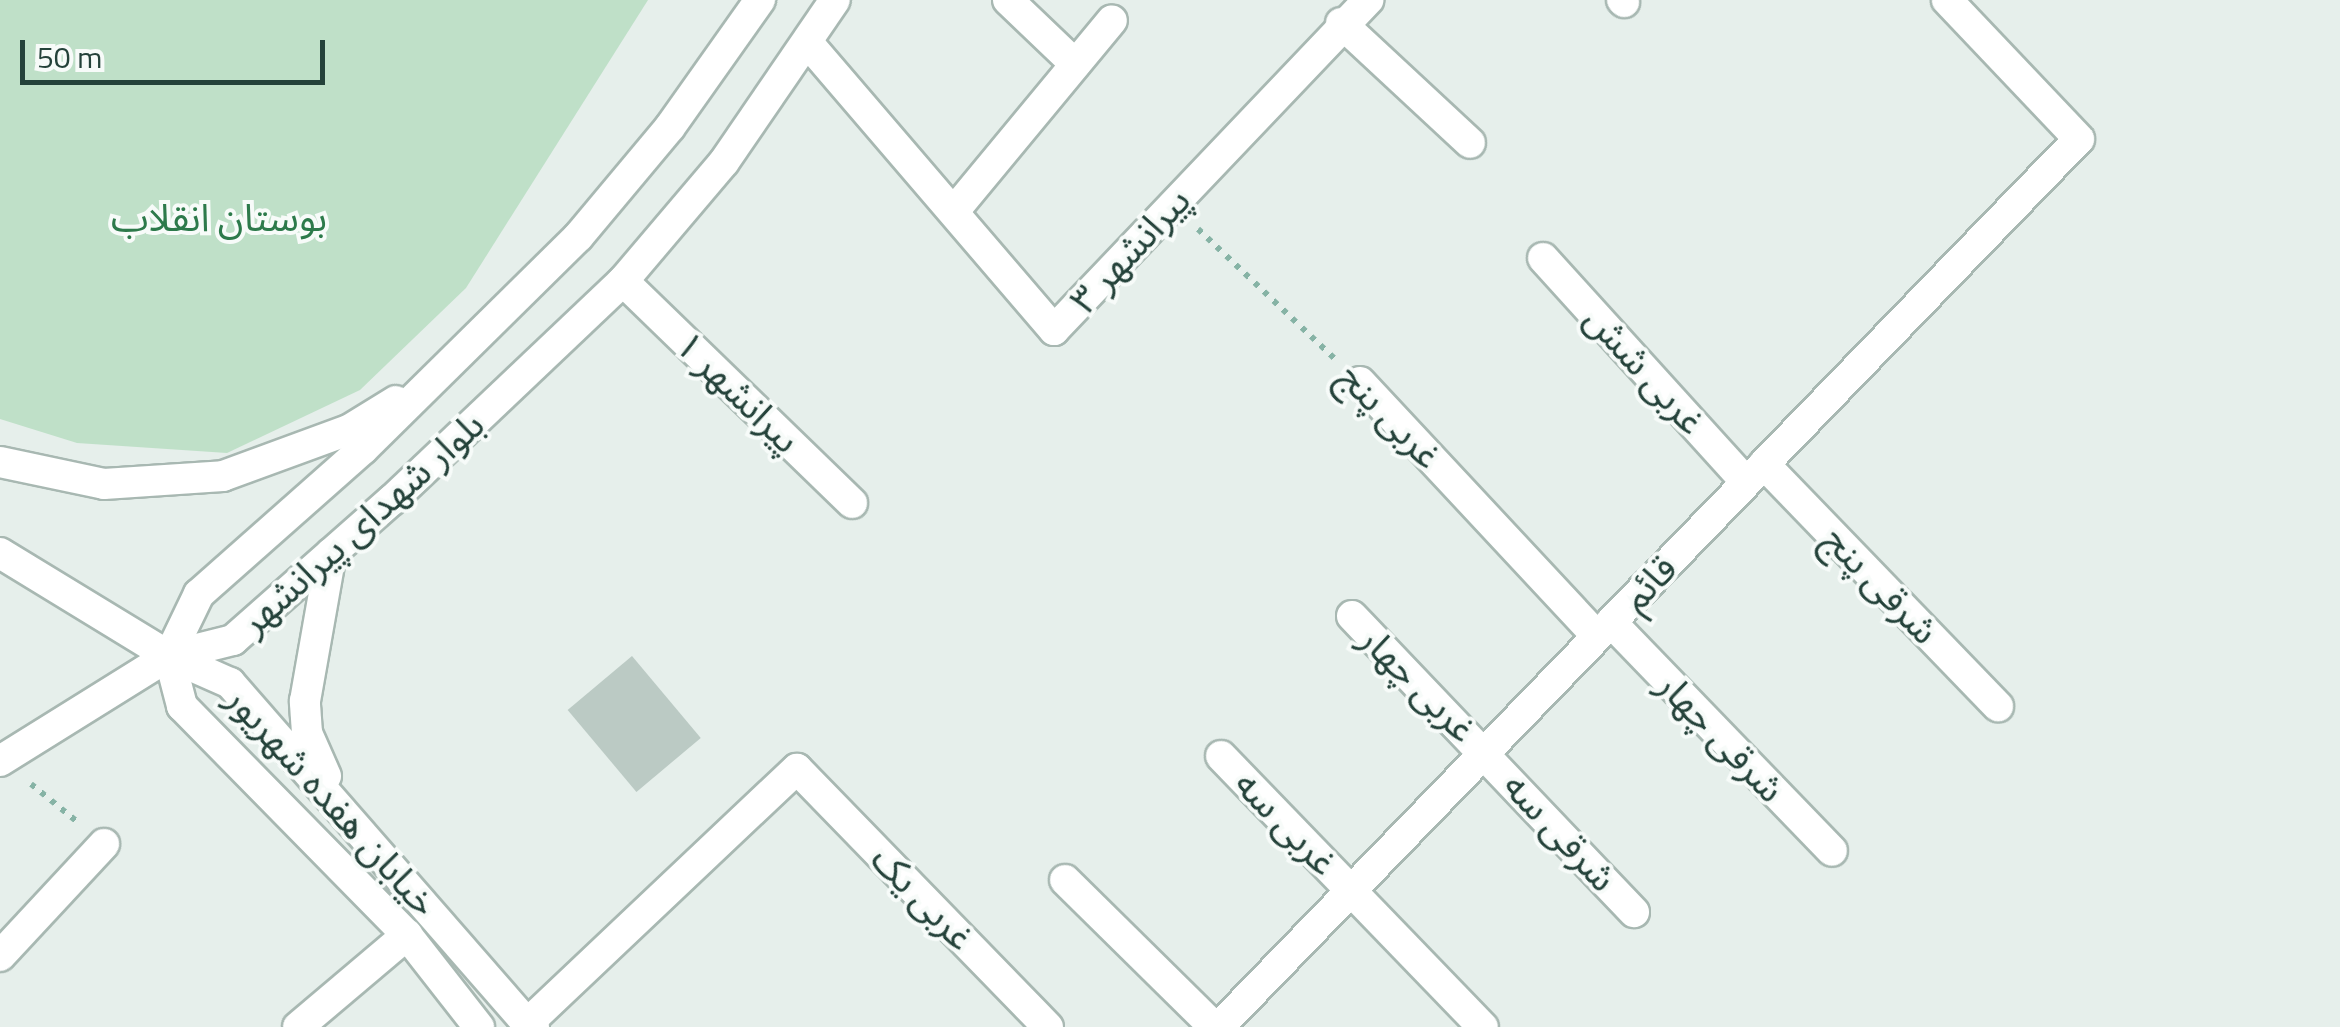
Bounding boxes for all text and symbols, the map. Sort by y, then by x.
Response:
scale bar [25,20,330,82]
text: 50 m [37,34,102,80]
street label: پیرانشهر ۳ [1060,178,1200,322]
park label: بوستان انقلاب [111,195,327,241]
street label: غربی شش [1575,296,1715,444]
street label: پیرانشهر ۱ [666,322,810,462]
street label: غربی پنج [1329,354,1451,478]
street label: بلوار شهدای پیرانشهر [231,402,493,644]
street label: شرقی پنج [1814,517,1948,653]
street label: قائم [1612,546,1686,620]
street label: غربی چهار [1350,616,1486,752]
street label: شرقی چهار [1648,662,1794,812]
street label: خیابان هفده شهریور [217,676,447,926]
street label: غربی سه [1225,761,1347,885]
street label: شرقی سه [1494,763,1626,901]
street label: غربی یک [862,836,984,960]

